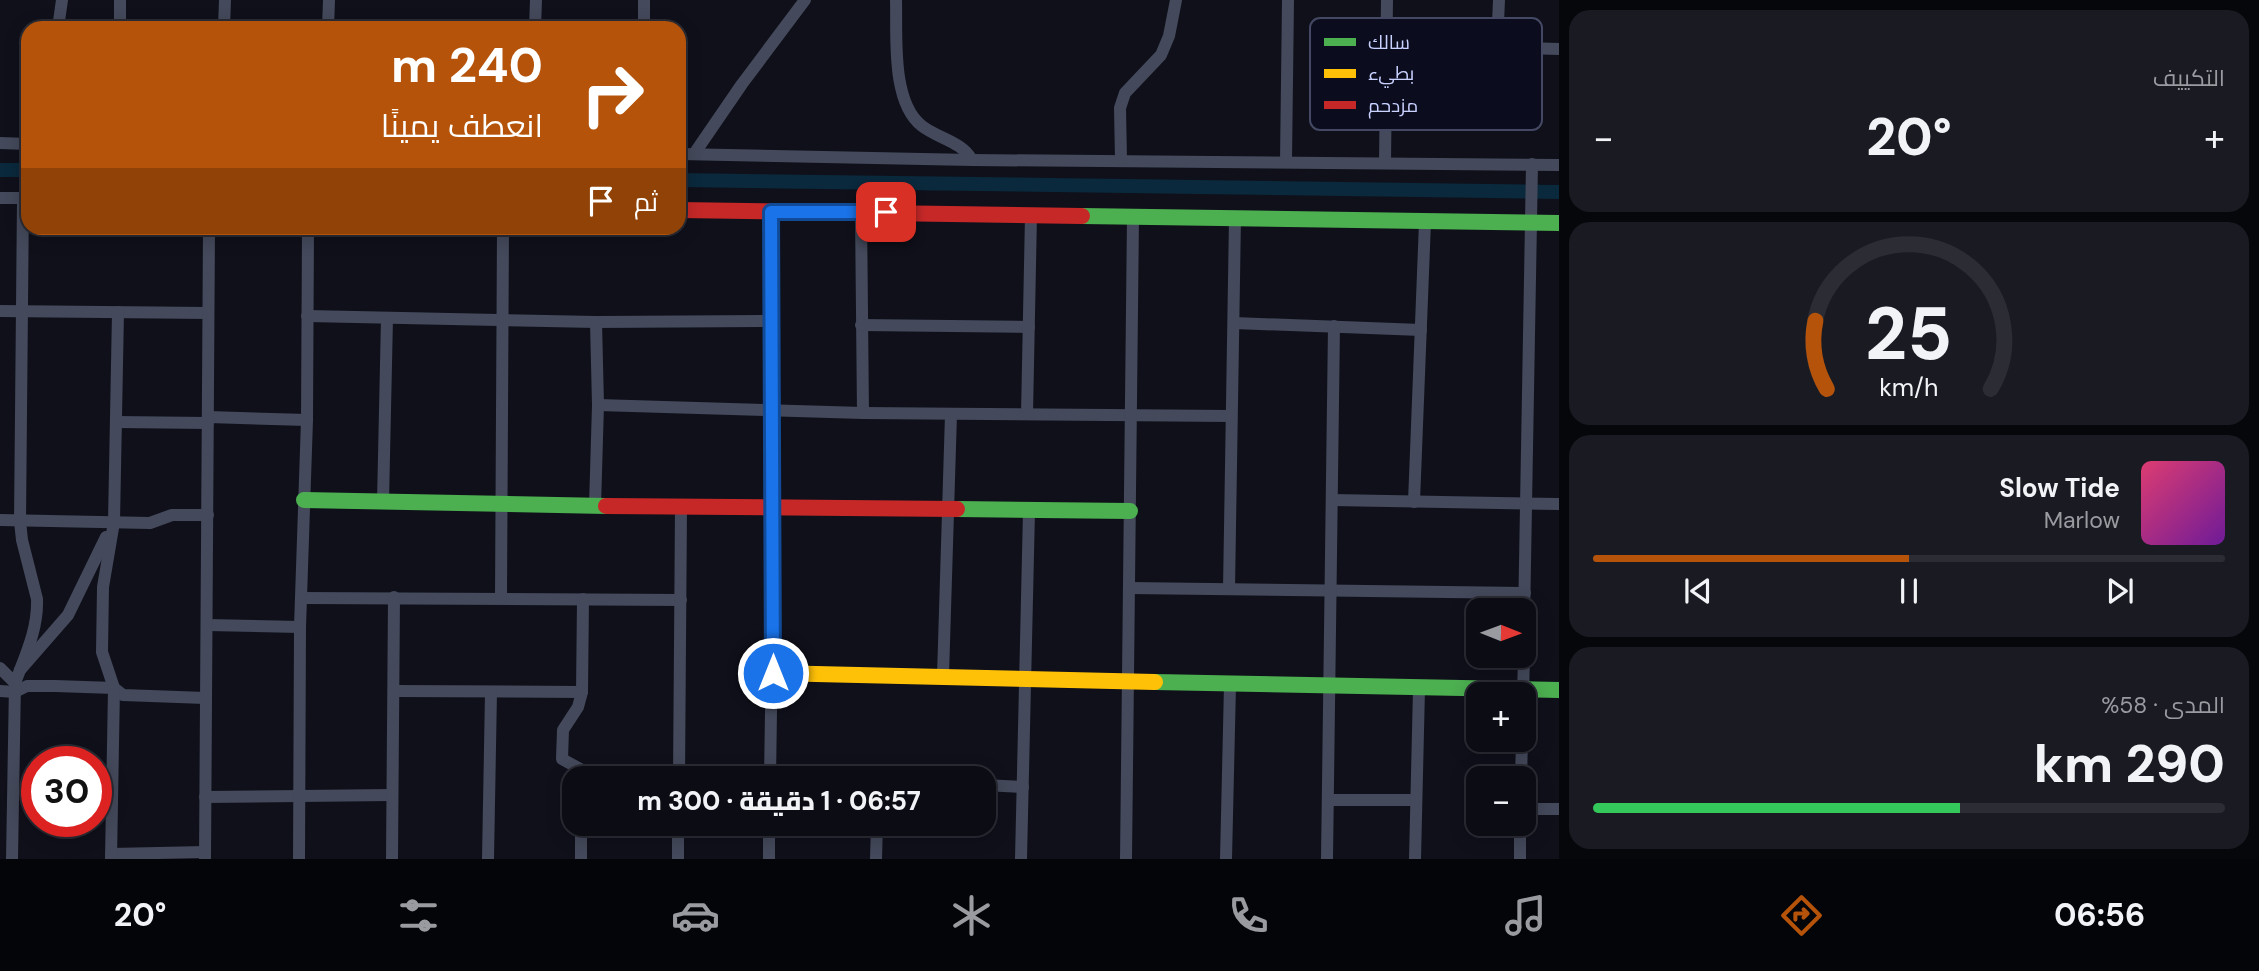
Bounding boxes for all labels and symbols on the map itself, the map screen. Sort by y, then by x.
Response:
legend [1310,18,1542,130]
text: سالك [1368,30,1410,55]
text: بطيء [1368,61,1414,88]
text: مزدحم [1368,93,1418,119]
pin [856,182,916,242]
north arrow [1466,598,1536,668]
position arrow [736,636,810,710]
speed limit sign: 30 [21,746,112,837]

